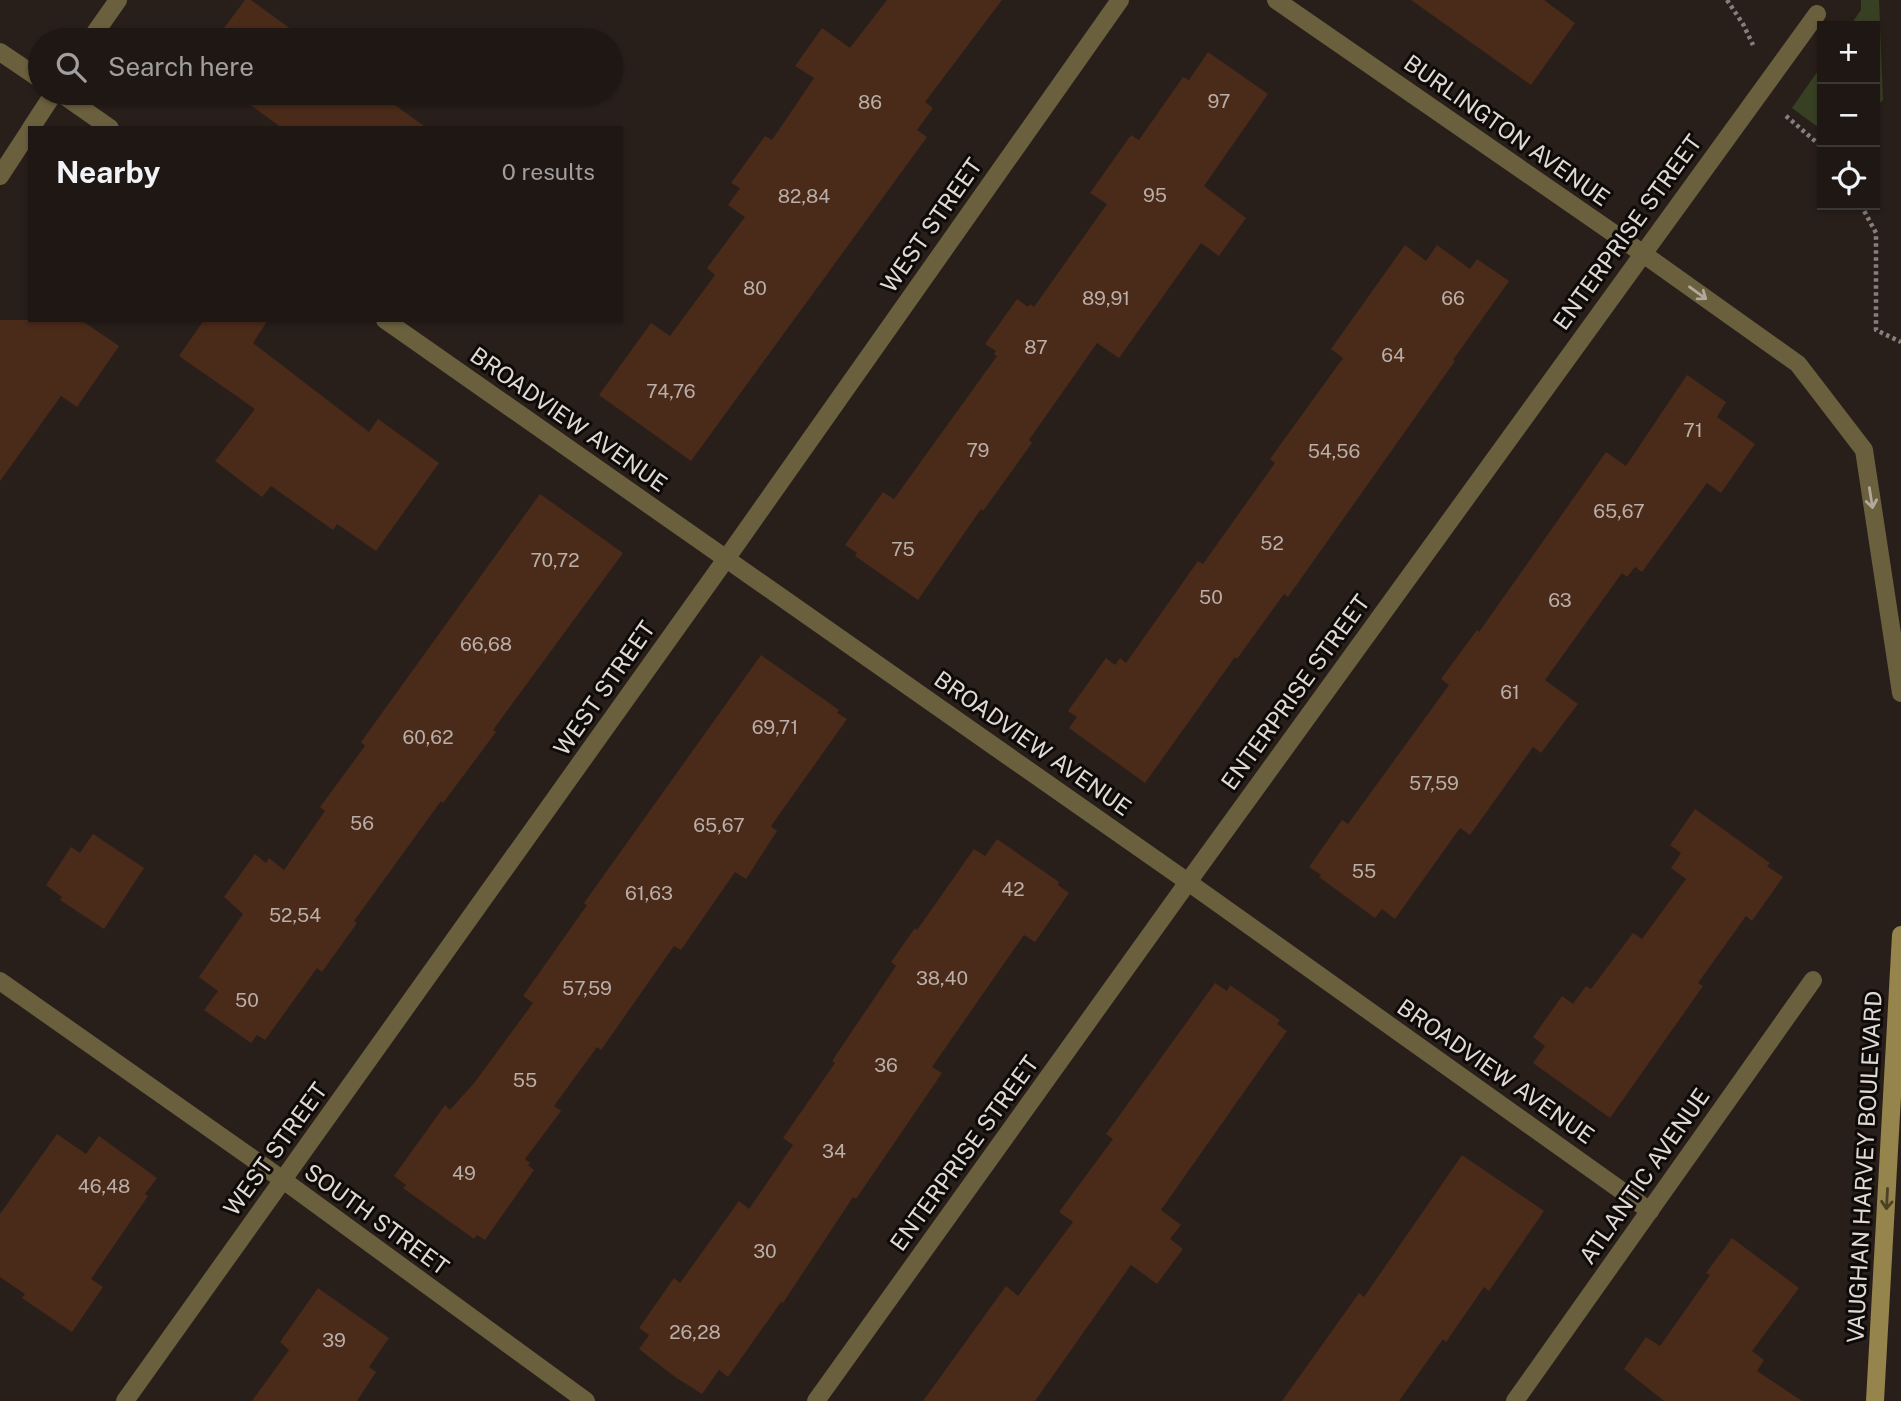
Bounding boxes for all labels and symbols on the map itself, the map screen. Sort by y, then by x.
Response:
street label: BURLINGTON AVENUE [1399,49,1615,211]
house number: 97 [1208,90,1230,112]
house number: 86 [858,91,882,113]
street label: ENTERPRISE STREET [1547,129,1707,335]
street label: WEST STREET [875,152,987,297]
house number: 95 [1143,184,1167,206]
house number: 82,84 [778,185,830,207]
house number: 80 [743,277,767,299]
one-way arrow [1688,286,1707,300]
house number: 89,91 [1082,287,1130,309]
house number: 66 [1441,287,1465,309]
house number: 87 [1024,336,1048,358]
street label: BROADVIEW AVENUE [466,341,672,497]
house number: 64 [1381,344,1405,366]
house number: 74,76 [646,380,696,402]
house number: 71 [1683,419,1703,441]
house number: 79 [967,439,989,461]
house number: 54,56 [1308,440,1360,462]
one-way arrow [1865,486,1878,508]
house number: 65,67 [1593,500,1645,522]
house number: 52 [1260,532,1284,554]
house number: 75 [891,538,915,560]
house number: 70,72 [530,549,580,571]
house number: 50 [1199,586,1223,608]
street label: ENTERPRISE STREET [1215,589,1375,795]
house number: 63 [1548,589,1572,611]
street label: WEST STREET [548,615,660,760]
house number: 66,68 [460,633,512,655]
street label: BROADVIEW AVENUE [930,665,1136,821]
house number: 61 [1500,681,1520,703]
house number: 69,71 [752,716,798,738]
house number: 60,62 [402,726,454,748]
house number: 57,59 [1409,772,1459,794]
house number: 56 [350,812,374,834]
house number: 65,67 [693,814,745,836]
house number: 55 [1352,860,1376,882]
house number: 42 [1001,878,1025,900]
house number: 61,63 [625,882,673,904]
house number: 52,54 [269,904,321,926]
house number: 38,40 [916,967,968,989]
house number: 57,59 [562,977,612,999]
house number: 50 [235,989,259,1011]
street label: VAUGHAN HARVEY BOULEVARD [1841,990,1887,1344]
street label: BROADVIEW AVENUE [1393,993,1599,1149]
street label: ENTERPRISE STREET [884,1050,1044,1256]
house number: 36 [874,1054,898,1076]
house number: 55 [513,1069,537,1091]
street label: WEST STREET [218,1077,332,1221]
street label: ATLANTIC AVENUE [1573,1083,1715,1269]
house number: 34 [822,1140,846,1162]
street label: SOUTH STREET [300,1158,455,1281]
house number: 49 [452,1162,476,1184]
house number: 46,48 [78,1175,130,1197]
one-way arrow [1881,1187,1894,1210]
house number: 30 [753,1240,777,1262]
house number: 26,28 [669,1321,721,1343]
house number: 39 [322,1329,346,1351]

